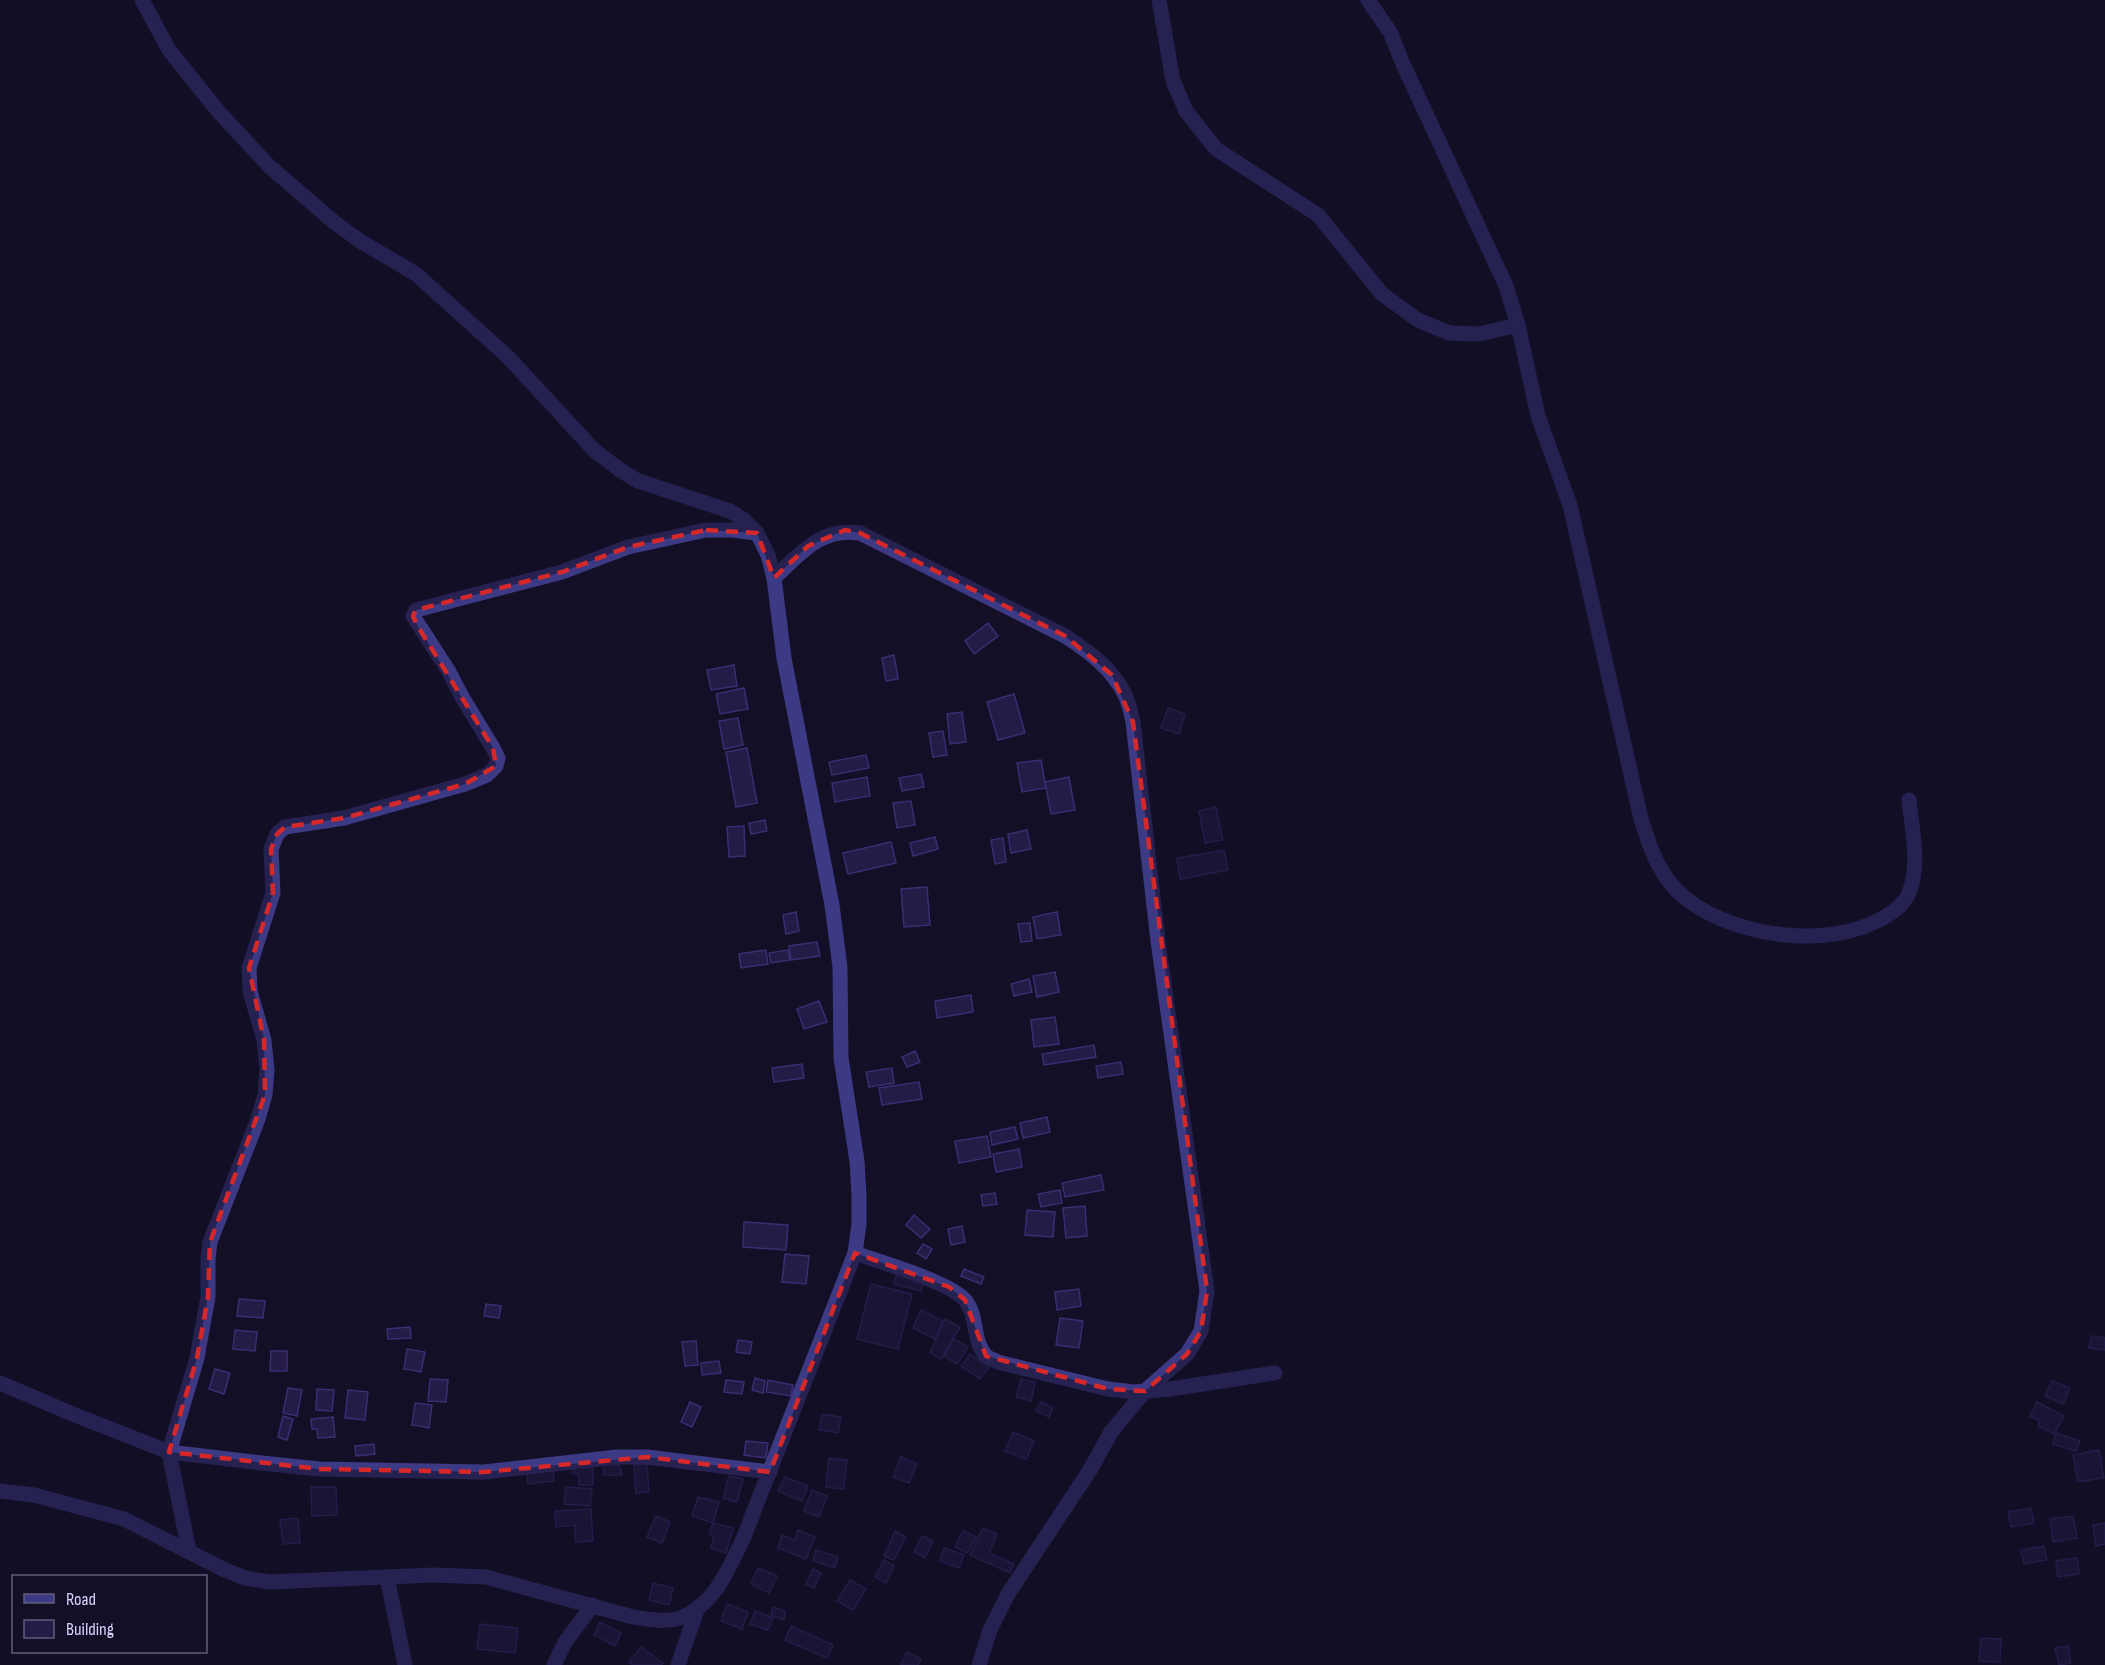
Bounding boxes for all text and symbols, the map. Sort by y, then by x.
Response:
legend [12,1575,207,1653]
text: Road [66,1589,96,1610]
text: Building [66,1619,114,1640]

